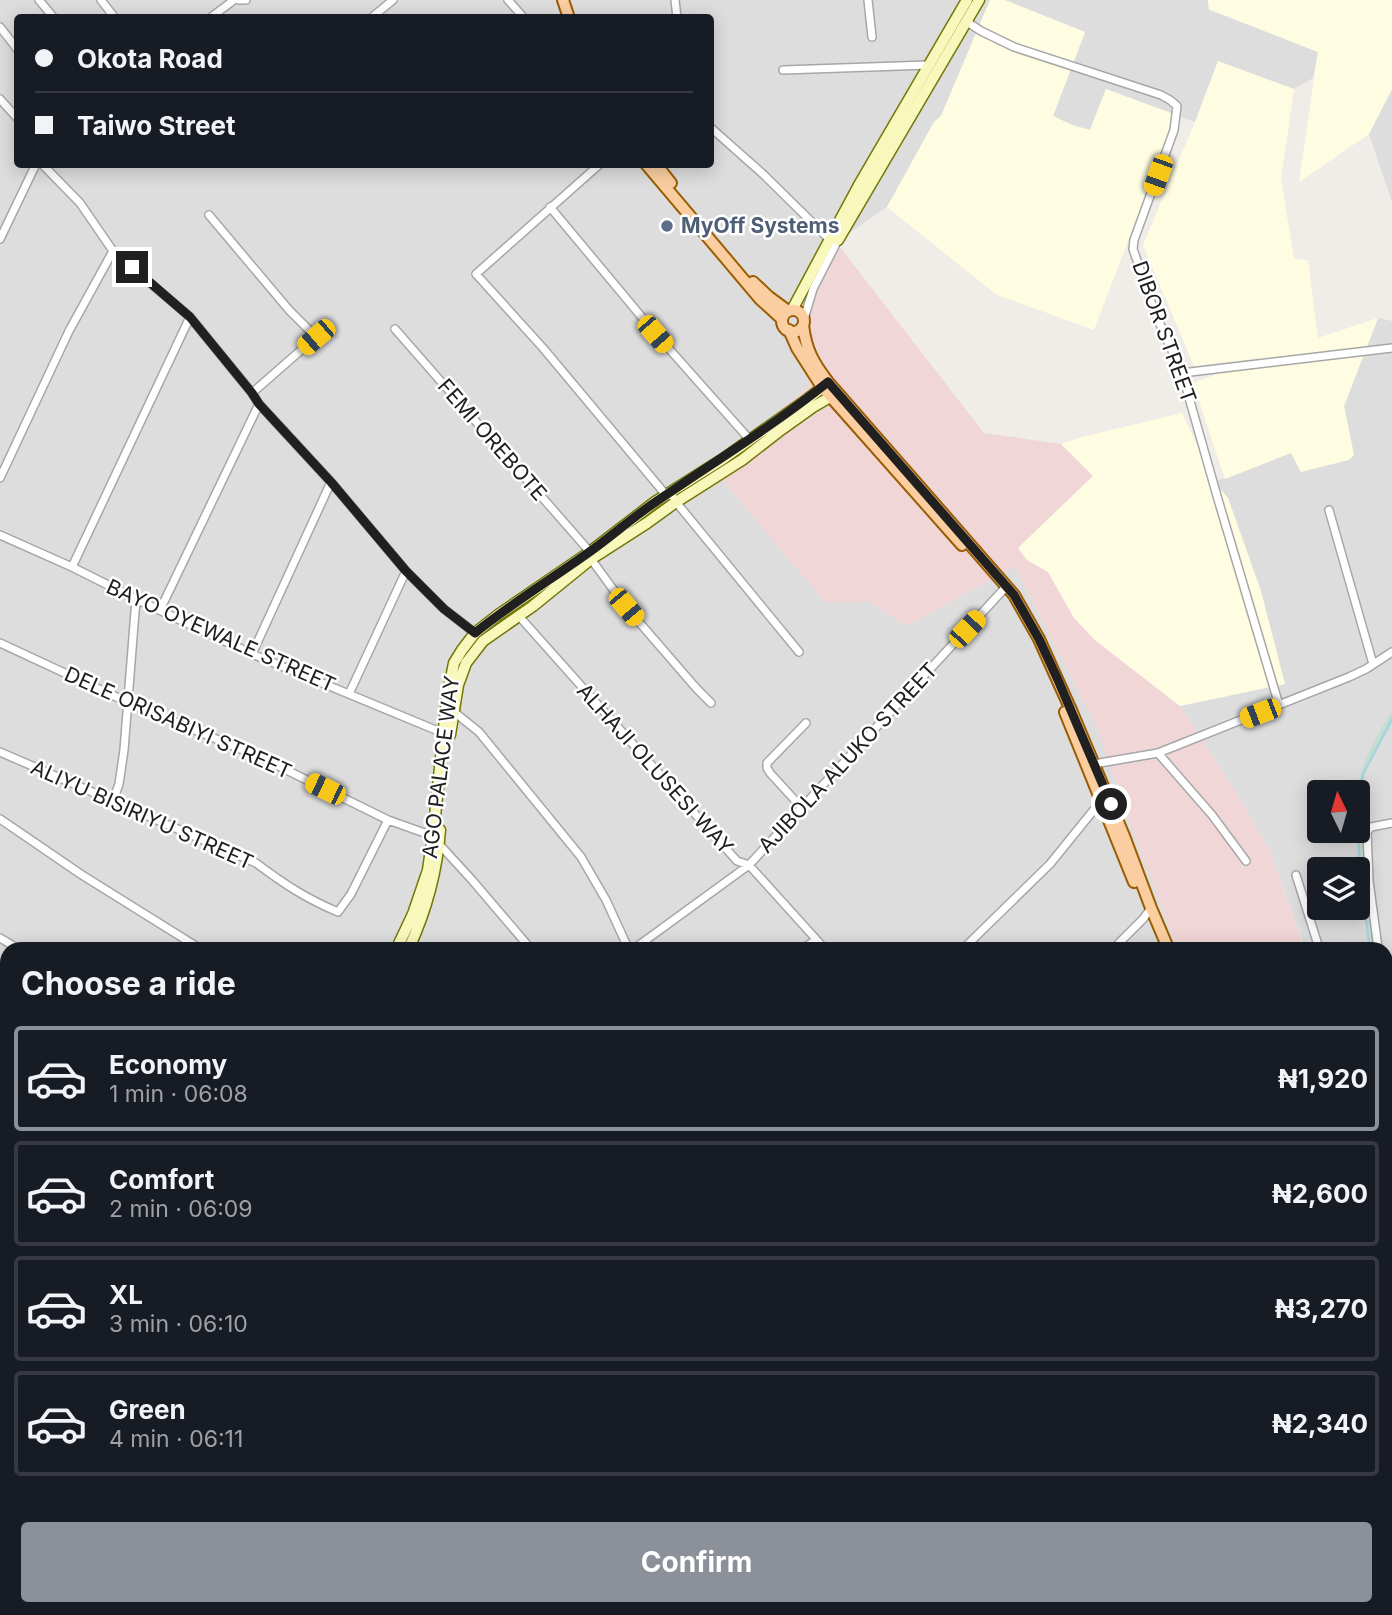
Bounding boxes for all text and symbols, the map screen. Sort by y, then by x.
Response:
text: Okota Road [77,43,223,74]
text: Taiwo Street [77,110,235,141]
car [1141,152,1176,198]
place label: MyOff Systems [681,213,840,238]
marker: MyOff Systems [659,218,675,234]
route end [116,251,148,283]
street label: DIBOR STREET [1127,257,1202,406]
car [634,311,677,357]
car [294,315,339,359]
street label: FEMI OREBOTE [433,374,552,506]
street label: BAYO OYEWALE STREET [103,574,340,697]
car [605,584,648,630]
car [945,606,990,652]
street label: AJIBOLA ALUKO STREET [753,657,942,858]
street label: DELE ORISABIYI STREET [61,661,296,784]
street label: AGO PALACE WAY [417,674,464,860]
street label: ALHAJI OLUSESI WAY [572,678,739,859]
car [1237,696,1284,730]
street label: ALIYU BISIRIYU STREET [27,754,257,875]
car [302,770,349,808]
north arrow [1307,780,1370,844]
map controls [1307,780,1370,920]
route start [1095,788,1127,820]
button: layers [1307,857,1370,920]
text: Choose a ride [21,964,236,1003]
icon: car [25,1047,88,1110]
text: Economy [109,1049,227,1080]
text: ₦1,920 [1278,1063,1368,1094]
text: 1 min · 06:08 [109,1080,248,1108]
icon: car [25,1162,88,1225]
text: Comfort [109,1164,214,1195]
text: ₦2,600 [1272,1178,1368,1209]
text: 2 min · 06:09 [109,1195,253,1223]
icon: car [25,1277,88,1340]
text: XL [109,1279,143,1310]
text: ₦3,270 [1275,1293,1368,1324]
text: 3 min · 06:10 [109,1310,248,1338]
icon: car [25,1392,88,1455]
text: Green [109,1394,186,1425]
text: ₦2,340 [1272,1408,1368,1439]
text: 4 min · 06:11 [109,1425,243,1453]
button: Confirm [21,1522,1372,1602]

